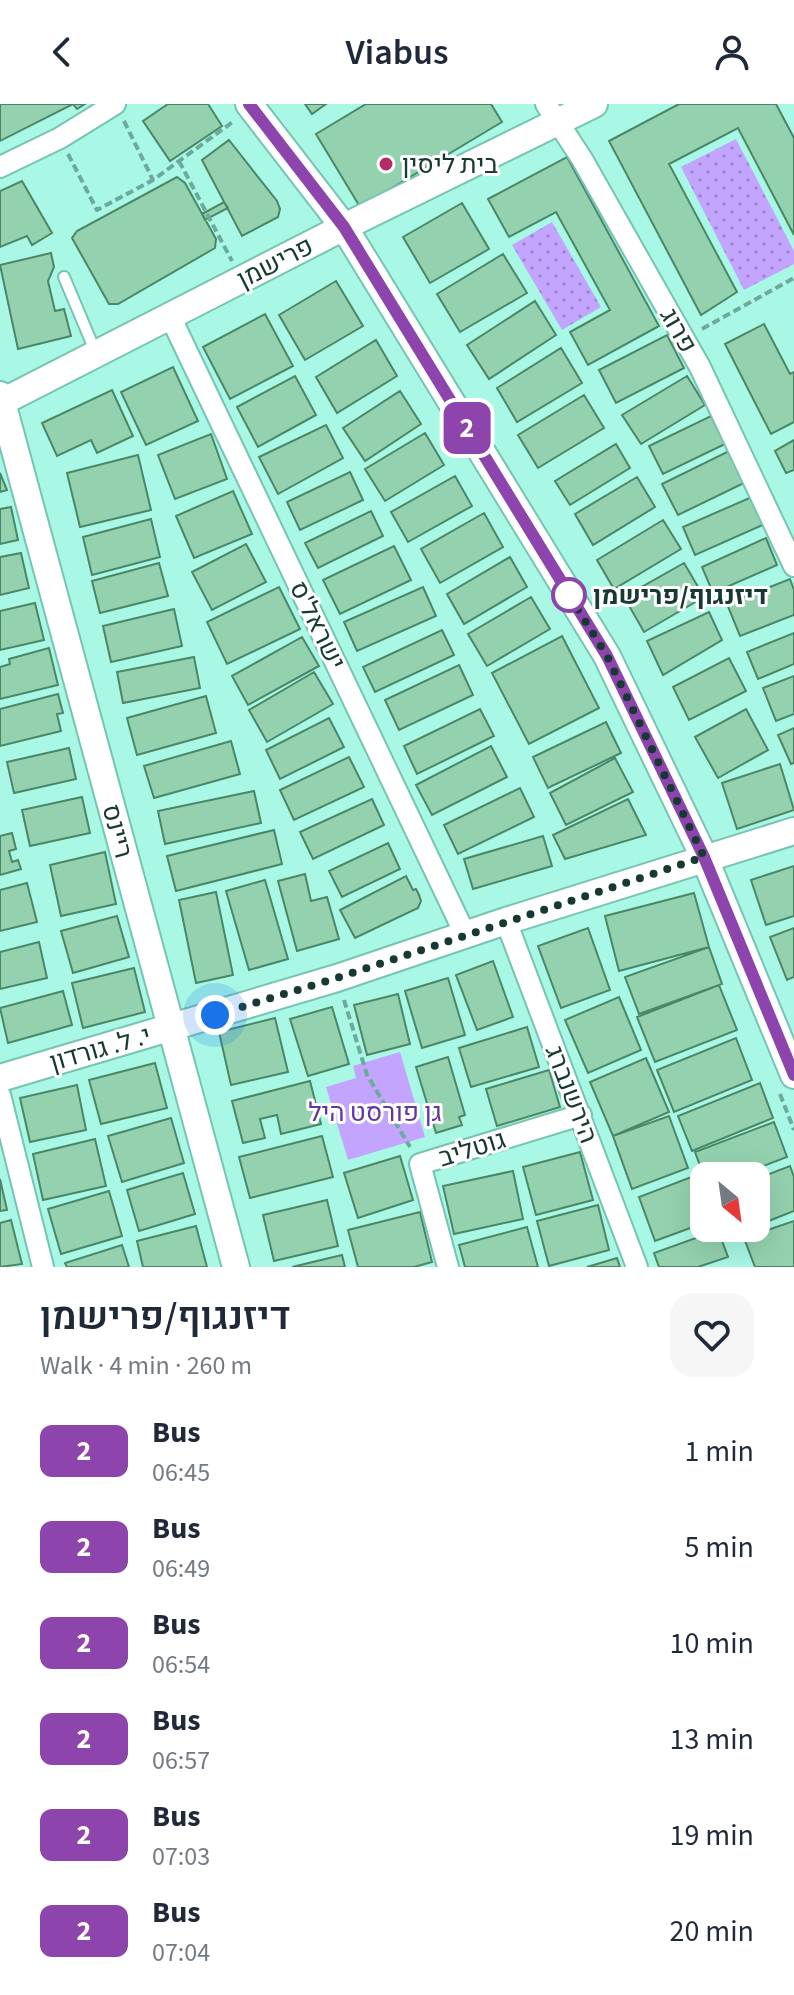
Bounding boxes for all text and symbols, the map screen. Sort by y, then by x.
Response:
text: Viabus [345,27,449,78]
icon: back [40,30,84,74]
icon: person [710,30,754,74]
place label: בית ליסין [402,146,498,183]
marker: בית ליסין [377,155,395,173]
street label: פרישמן [231,227,320,297]
street label: פרוג [651,301,706,360]
line badge: 2 [441,402,493,454]
text: 2 [460,408,474,448]
street label: ישראל'ס [280,575,355,676]
place label: דיזנגוף/פרישמן [593,577,768,614]
marker: דיזנגוף/פרישמן [552,578,586,612]
street label: ריינס [93,800,142,862]
your location [195,995,235,1035]
street label: י. ל. גורדון [45,1016,155,1081]
street label: הירשנברג [536,1040,607,1149]
park label: גן פורסט היל [308,1094,442,1131]
street label: גוטליב [434,1121,510,1176]
north arrow [690,1162,770,1242]
map controls [690,1162,770,1242]
text: דיזנגוף/פרישמן [40,1290,291,1344]
button: heart [670,1293,754,1377]
text: Walk · 4 min · 260 m [40,1347,252,1384]
text: Bus [152,1411,200,1454]
text: 1 min [684,1430,754,1473]
text: 2 [77,1431,91,1471]
text: 06:45 [152,1454,210,1491]
text: Bus [152,1507,200,1550]
text: 5 min [684,1526,754,1569]
text: 2 [77,1527,91,1567]
text: 06:49 [152,1550,210,1587]
text: Bus [152,1603,200,1646]
text: 10 min [670,1622,754,1665]
text: 2 [77,1623,91,1663]
text: 06:54 [152,1646,210,1683]
text: Bus [152,1699,200,1742]
text: 13 min [670,1718,754,1761]
text: 2 [77,1719,91,1759]
text: 06:57 [152,1742,210,1779]
text: Bus [152,1795,200,1838]
text: 19 min [670,1814,754,1857]
text: 2 [77,1815,91,1855]
text: 07:03 [152,1838,210,1875]
text: Bus [152,1891,200,1934]
text: 20 min [670,1910,754,1953]
text: 2 [77,1911,91,1951]
text: 07:04 [152,1934,210,1971]

